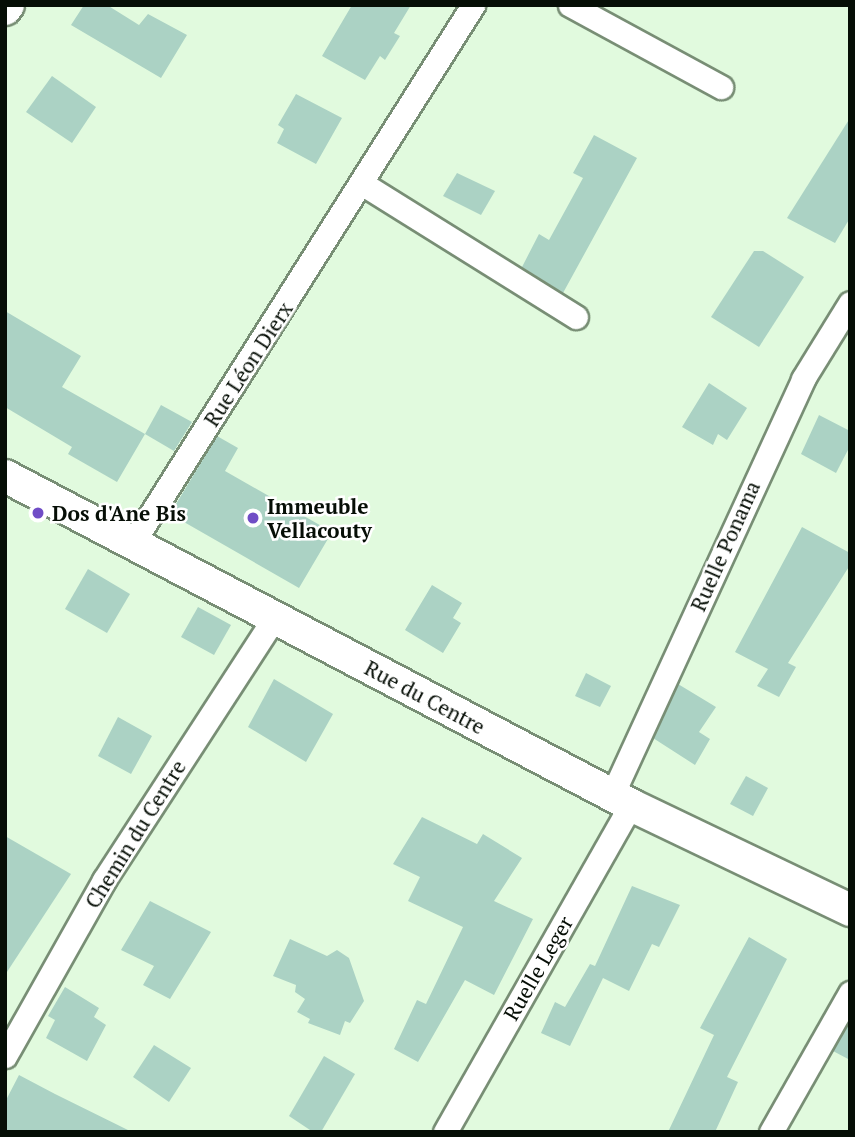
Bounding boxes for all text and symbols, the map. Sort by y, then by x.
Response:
street label: Rue Léon Dierx [198,297,298,431]
street label: Ruelle Ponama [685,477,765,615]
place label: Immeuble Vellacouty [267,493,372,543]
place label: Dos d'Ane Bis [52,500,186,526]
marker: Dos d'Ane Bis [30,505,46,521]
marker: Immeuble Vellacouty [245,510,261,526]
street label: Rue du Centre [361,655,489,739]
street label: Chemin du Centre [79,755,191,913]
street label: Ruelle Leger [498,911,578,1025]

